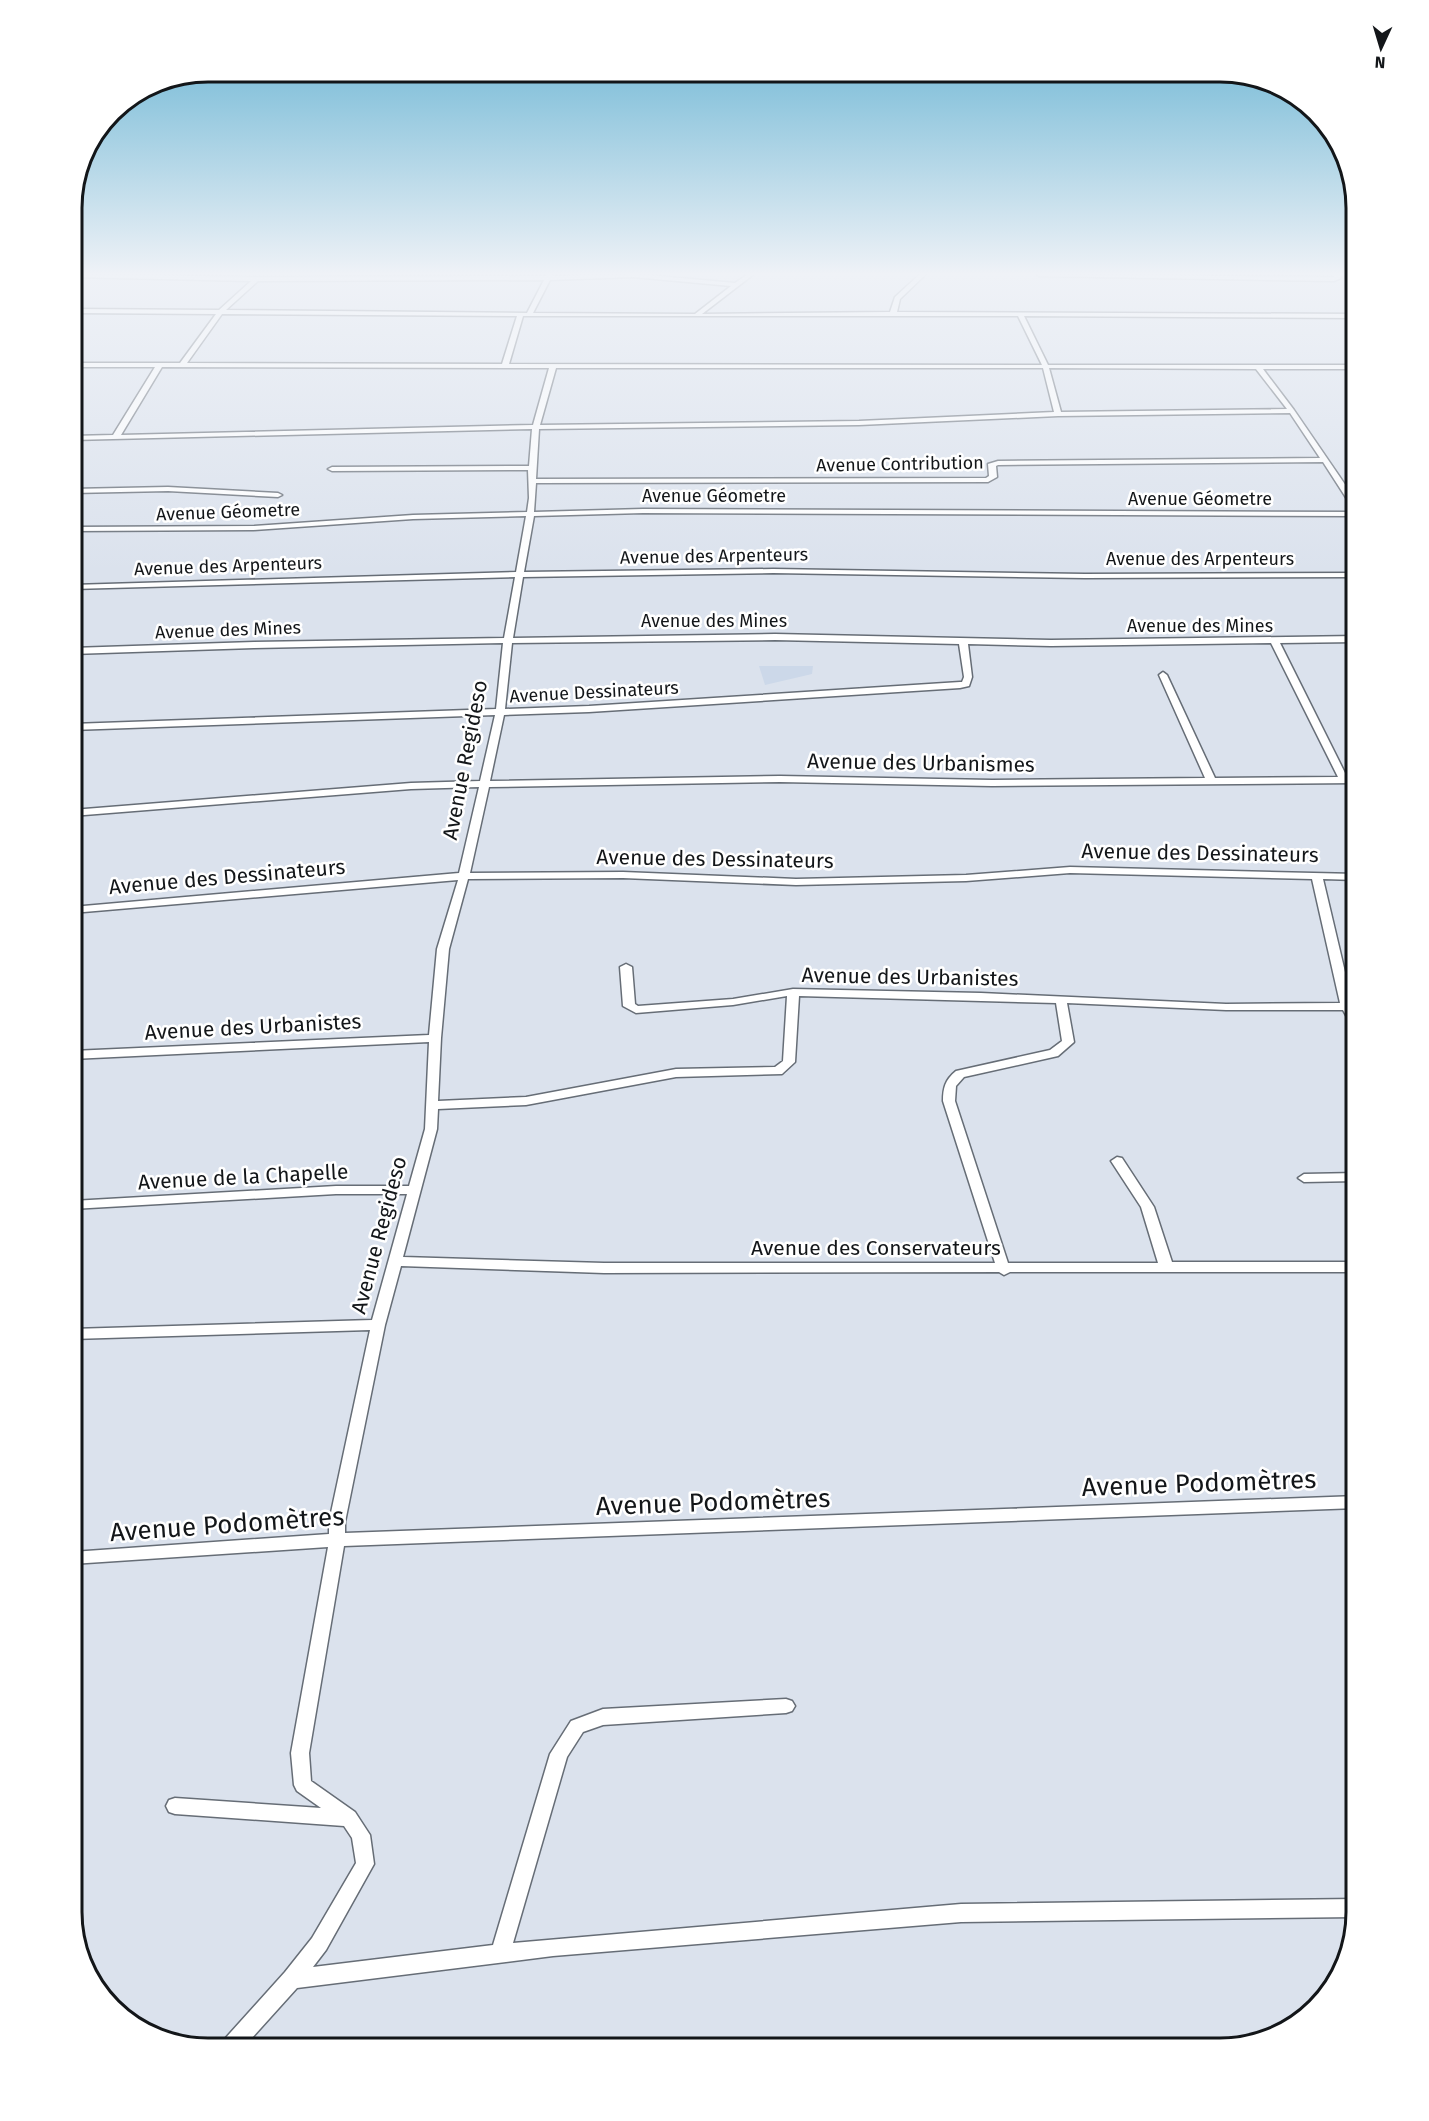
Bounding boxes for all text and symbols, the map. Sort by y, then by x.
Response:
north arrow [1351,18,1411,78]
text: N [1374,53,1386,72]
street label: Avenue Contribution [816,452,984,476]
street label: Avenue Géometre [642,485,786,507]
street label: Avenue Géometre [1128,488,1272,510]
street label: Avenue Géometre [156,498,300,526]
street label: Avenue des Arpenteurs [620,543,808,569]
street label: Avenue des Arpenteurs [1106,548,1294,570]
street label: Avenue des Arpenteurs [134,552,322,580]
street label: Avenue des Mines [641,610,787,632]
street label: Avenue des Mines [1127,615,1273,637]
street label: Avenue des Mines [155,616,301,644]
street label: Avenue Dessinateurs [509,677,679,707]
street label: Avenue Regideso [437,678,493,842]
street label: Avenue des Urbanismes [807,748,1035,778]
street label: Avenue des Dessinateurs [1081,838,1319,868]
street label: Avenue des Dessinateurs [596,844,834,874]
street label: Avenue des Dessinateurs [108,854,346,900]
street label: Avenue des Urbanistes [801,962,1019,992]
street label: Avenue des Urbanistes [144,1008,362,1046]
street label: Avenue Regideso [345,1153,413,1317]
street label: Avenue de la Chapelle [137,1159,349,1195]
street label: Avenue des Conservateurs [751,1235,1001,1261]
street label: Avenue Podomètres [1081,1464,1317,1503]
street label: Avenue Podomètres [595,1483,831,1522]
street label: Avenue Podomètres [109,1501,345,1548]

